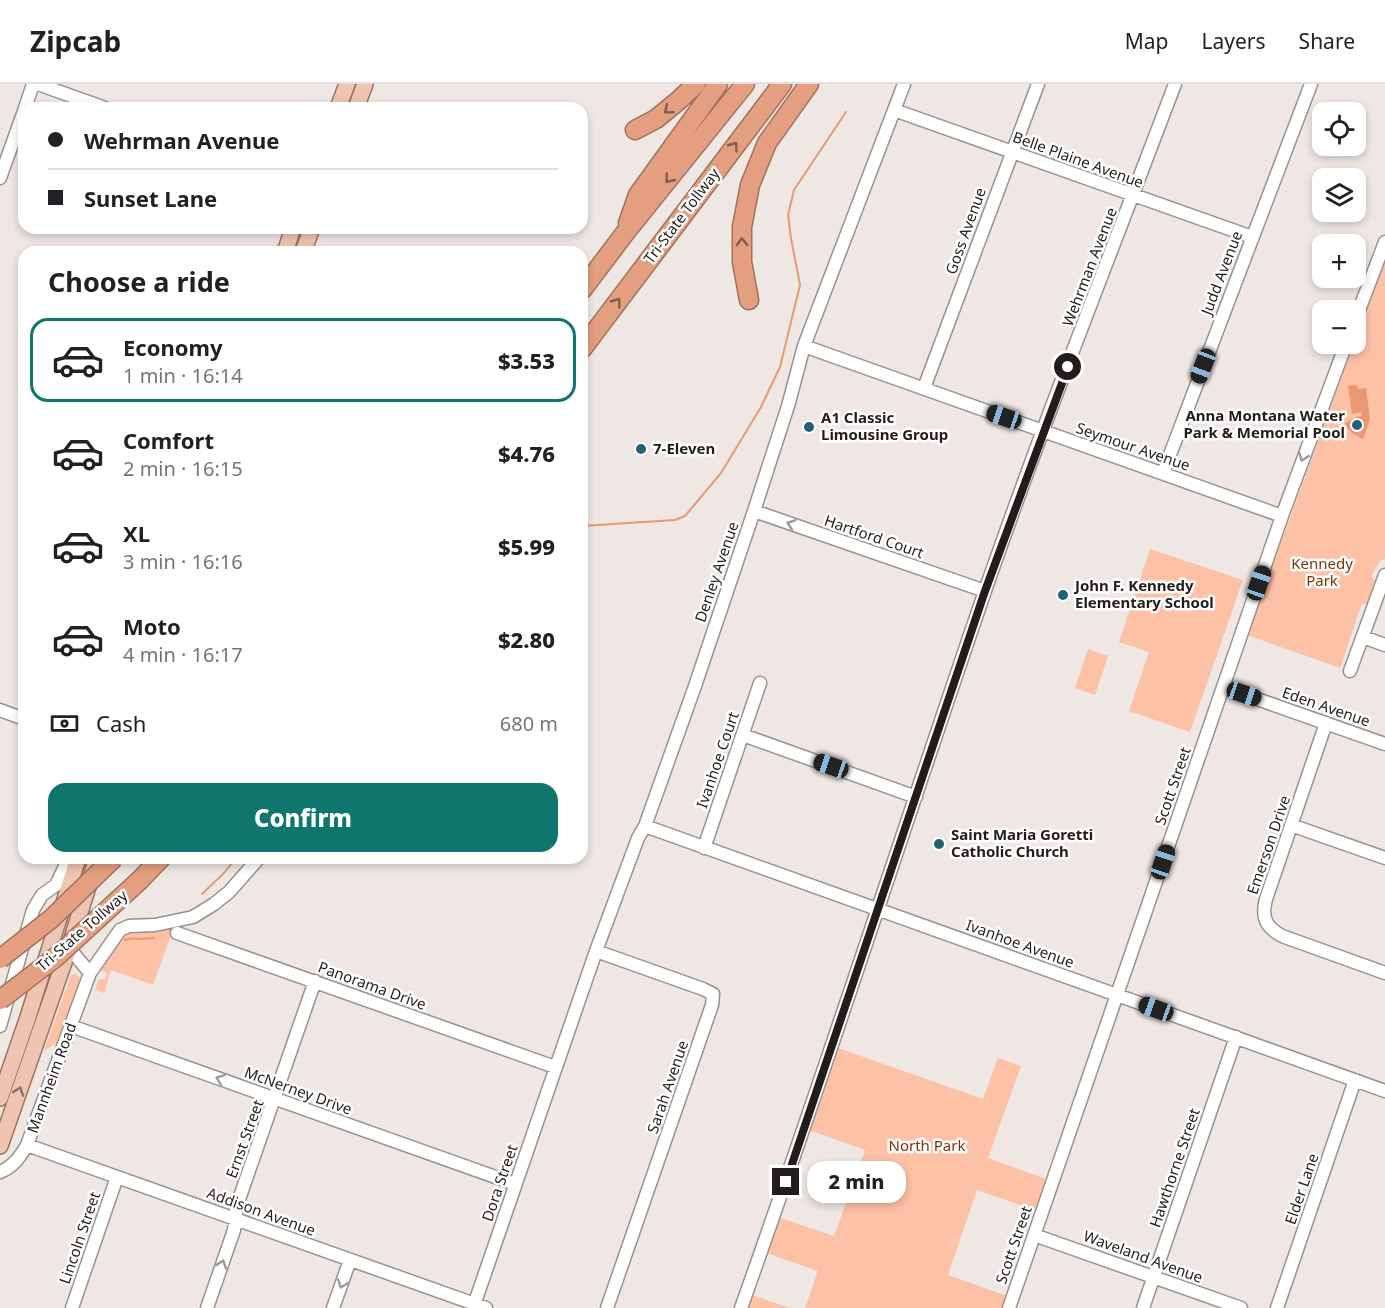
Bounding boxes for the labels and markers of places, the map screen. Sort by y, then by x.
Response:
place label: Anna Montana Water Park & Memorial Pool [1183,405,1345,442]
place label: A1 Classic Limousine Group [821,407,948,444]
marker: Anna Montana Water Park & Memorial Pool [1350,418,1364,432]
marker: A1 Classic Limousine Group [802,420,816,434]
place label: 7-Eleven [653,438,715,458]
marker: 7-Eleven [634,442,648,456]
place label: John F. Kennedy Elementary School [1073,575,1214,612]
marker: John F. Kennedy Elementary School [1056,588,1070,602]
place label: Saint Maria Goretti Catholic Church [951,824,1093,861]
marker: Saint Maria Goretti Catholic Church [932,837,946,851]

